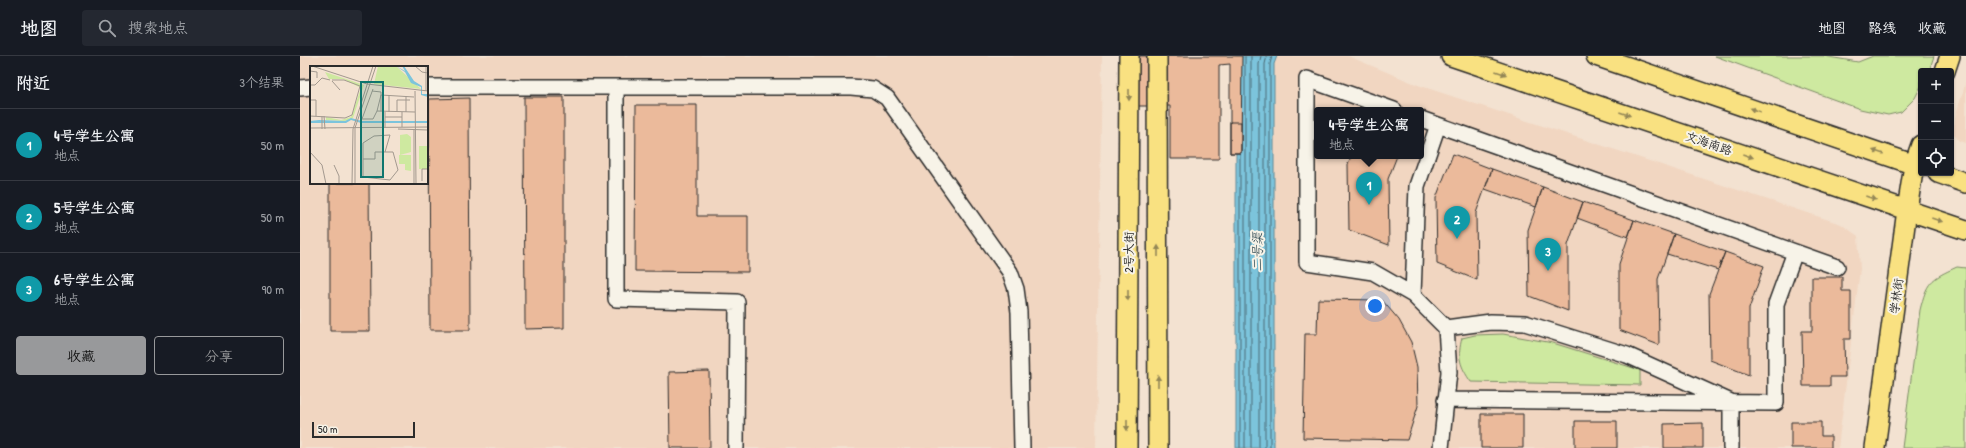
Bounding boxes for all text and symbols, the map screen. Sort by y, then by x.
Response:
search box [82,10,362,46]
text: 地图 [20,15,58,41]
icon: search [96,17,118,39]
text: 搜索地点 [128,17,188,38]
text: 地图 [1818,18,1846,37]
text: 路线 [1868,18,1896,37]
text: 收藏 [1918,18,1946,37]
inset map [310,66,428,184]
map controls [1918,68,1954,176]
button: + [1918,68,1954,104]
one-way arrow [1496,70,1508,76]
text: 附近 [16,71,50,94]
text: 3个结果 [239,73,284,91]
one-way arrow [1126,89,1132,102]
button: − [1918,104,1954,140]
popup [1314,107,1424,159]
one-way arrow [1748,107,1760,113]
one-way arrow [1619,112,1631,118]
text: 4号学生公寓 [1329,114,1409,135]
text: 4号学生公寓 [54,125,135,146]
street label: 文海南路 [1684,127,1734,159]
text: 地点 [1329,135,1355,153]
text: 1 [27,136,31,154]
text: 50 m [261,136,284,154]
button: locate [1918,140,1954,176]
text: 地点 [54,146,80,164]
one-way arrow [1871,149,1883,155]
one-way arrow [1742,153,1754,159]
pin: 1 [1356,172,1382,205]
one-way arrow [1865,195,1877,201]
text: 5号学生公寓 [54,197,135,218]
pin: 2 [1444,206,1470,239]
text: 2 [26,208,32,226]
text: 50 m [261,208,284,226]
one-way arrow [1931,217,1943,223]
text: 地点 [54,218,80,236]
street label: 2号大街 [1120,231,1137,273]
water label: 二号渠 [1248,232,1266,272]
pin: 3 [1535,238,1561,271]
one-way arrow [1154,245,1161,257]
text: 6号学生公寓 [54,269,135,290]
street label: 学林街 [1885,277,1907,315]
text: 3 [26,280,32,298]
text: 90 m [262,280,284,298]
one-way arrow [1125,289,1131,302]
text: 地点 [54,290,80,308]
your location [1365,296,1385,316]
button: 收藏 [16,336,146,375]
button: 分享 [154,336,284,375]
one-way arrow [1155,374,1161,387]
one-way arrow [1124,419,1130,432]
scale bar [312,420,415,439]
text: 50 m [318,422,338,436]

